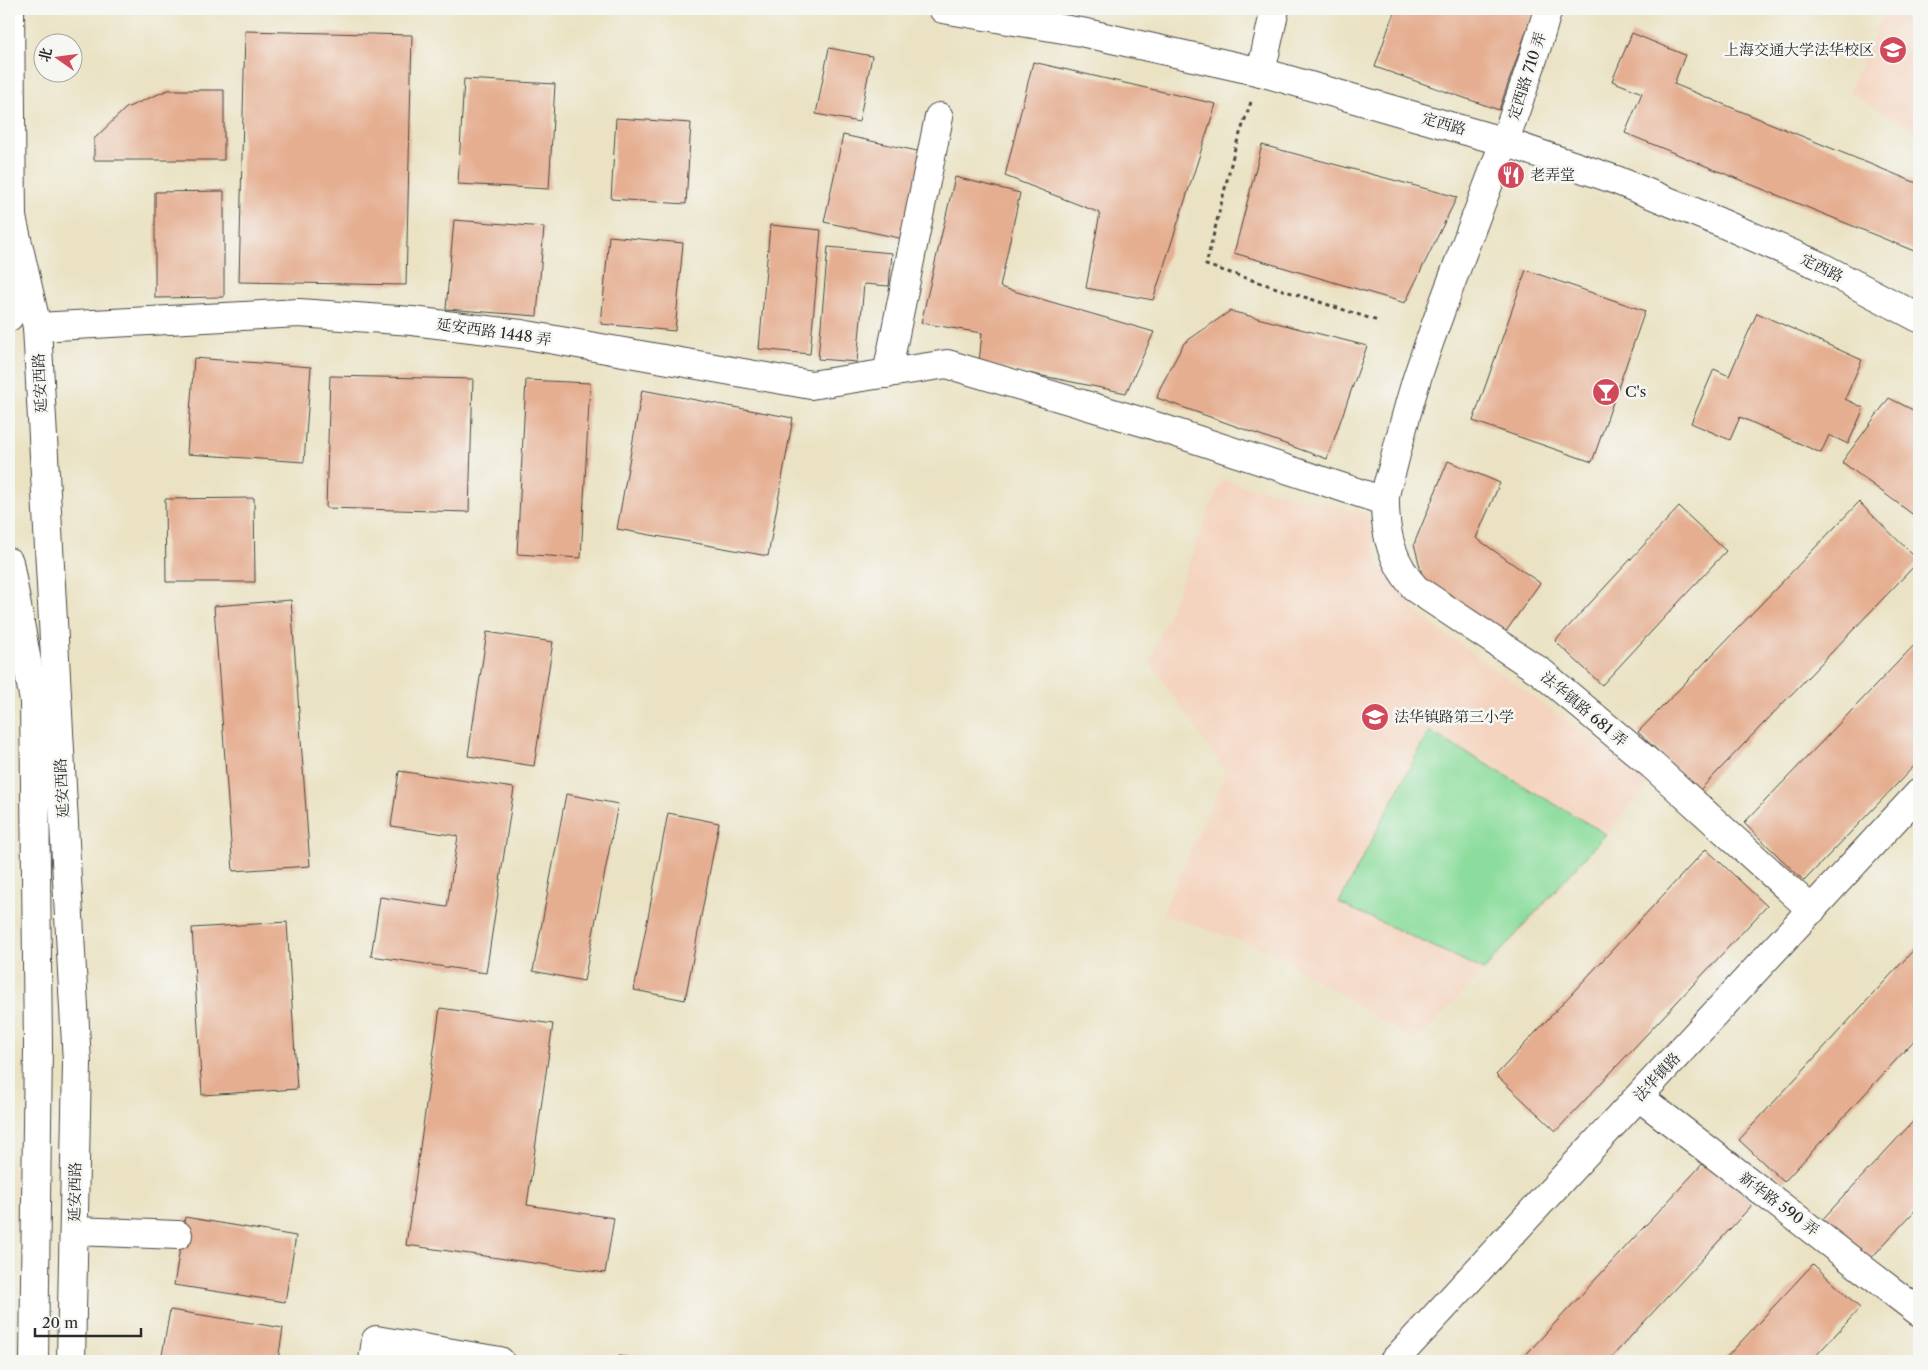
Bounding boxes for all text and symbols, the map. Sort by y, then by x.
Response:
street label: 定西路 710 弄 [1503,30,1550,122]
north arrow [32,32,82,82]
school or university icon: 上海交通大学法华校区 [1878,35,1908,65]
place label: 上海交通大学法华校区 [1724,40,1874,59]
text: 北 [35,46,56,64]
street label: 定西路 [1420,108,1468,139]
restaurant icon: 老弄堂 [1496,160,1526,190]
place label: 老弄堂 [1530,165,1575,184]
street label: 定西路 [1798,249,1847,286]
street label: 延安西路 1448 弄 [436,314,553,349]
street label: 延安西路 [28,353,51,413]
bar icon: C's [1591,377,1621,407]
place label: C's [1625,382,1646,401]
street label: 法华镇路 681 弄 [1537,667,1631,750]
school or university icon: 法华镇路第三小学 [1360,702,1390,732]
place label: 法华镇路第三小学 [1394,707,1514,726]
street label: 延安西路 [50,758,73,818]
street label: 法华镇路 [1629,1048,1684,1105]
street label: 延安西路 [64,1162,85,1222]
street label: 新华路 590 弄 [1736,1168,1823,1240]
scale bar [35,1305,141,1337]
text: 20 m [42,1313,78,1332]

